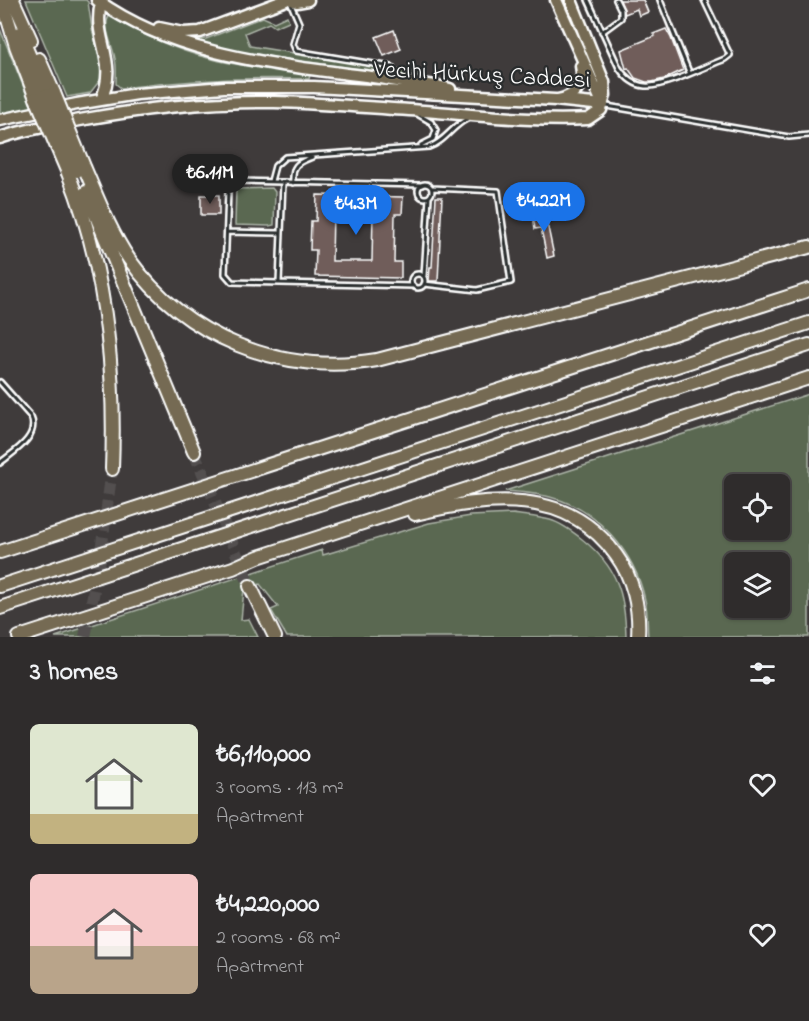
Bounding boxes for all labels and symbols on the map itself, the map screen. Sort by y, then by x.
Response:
street label: Vecihi Hürkuş Caddesi [372,53,591,99]
pin: ₺6.11M [161,154,259,205]
pin: ₺4.22M [495,182,593,233]
pin: ₺4.3M [314,185,398,236]

